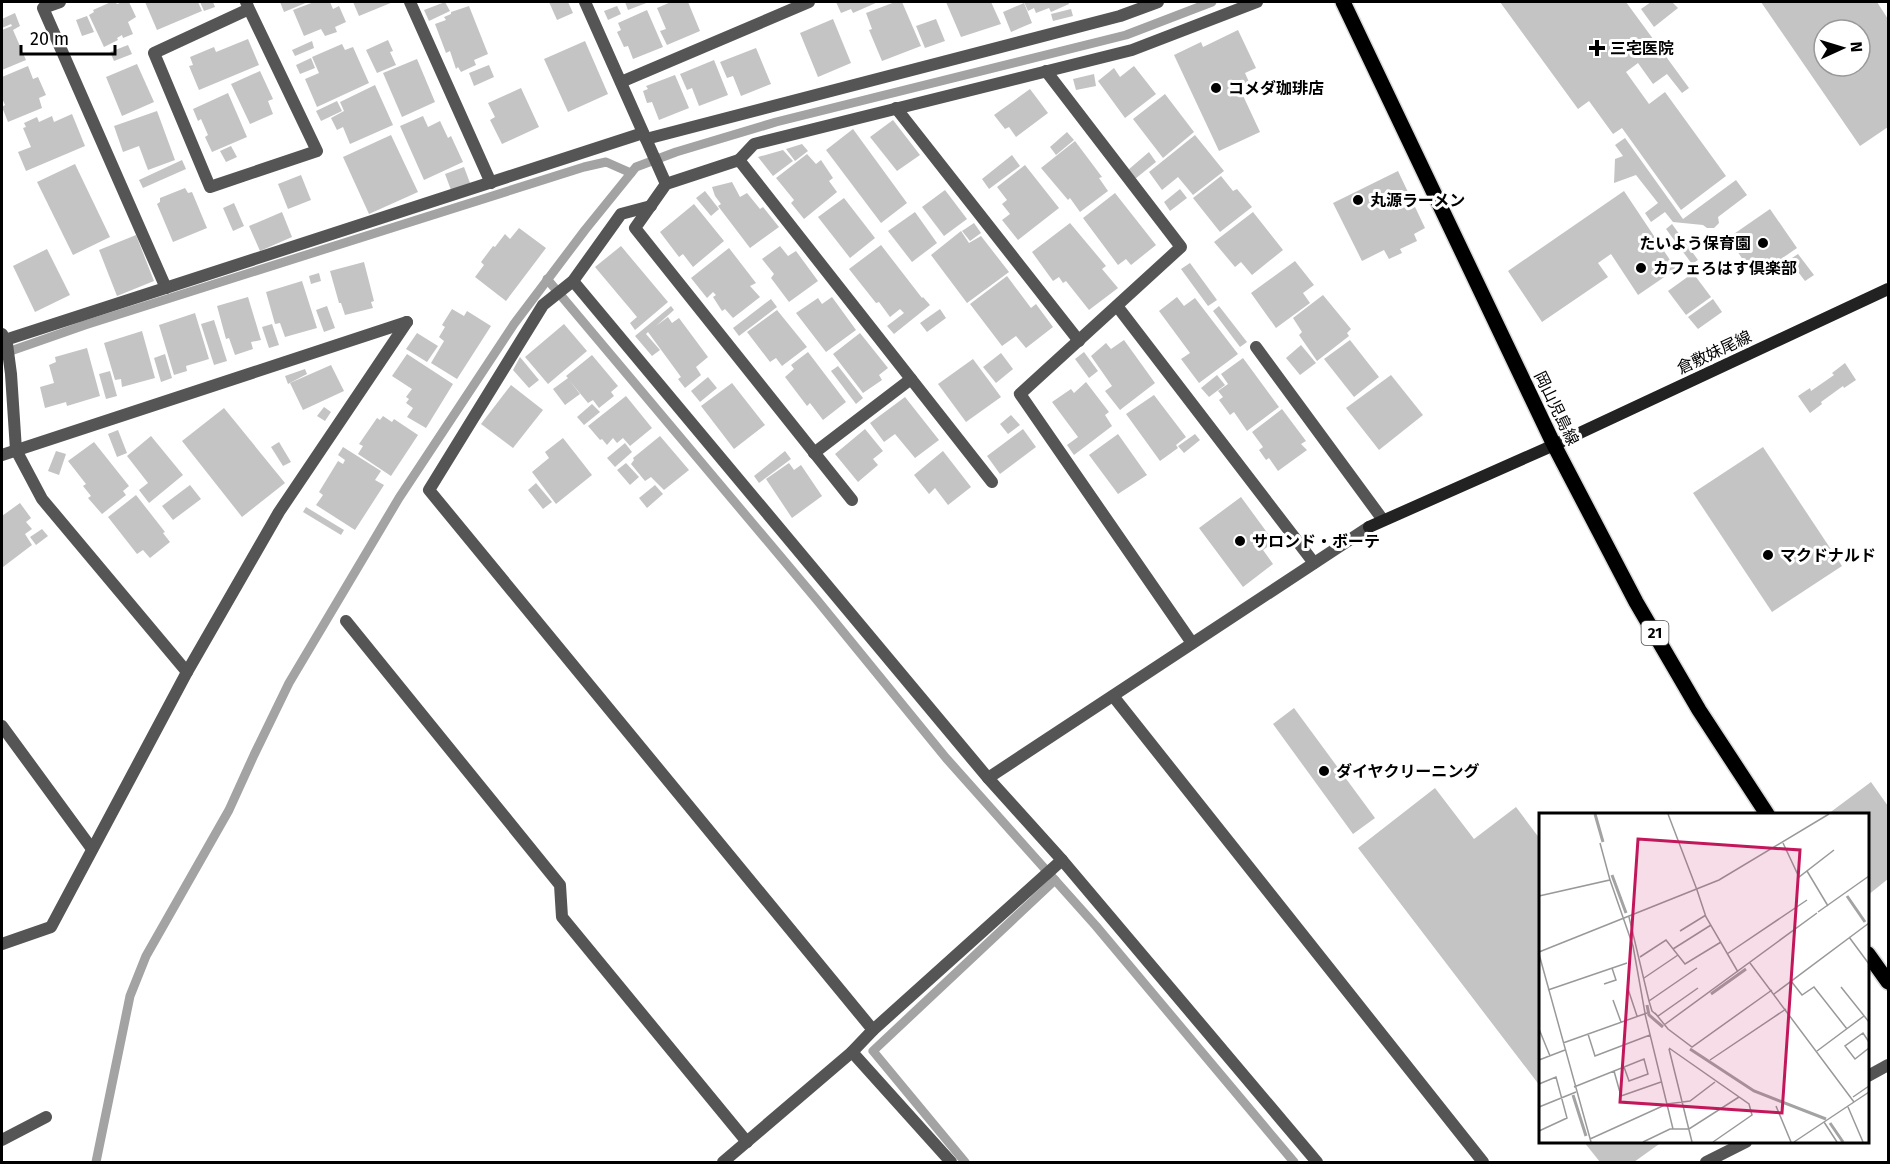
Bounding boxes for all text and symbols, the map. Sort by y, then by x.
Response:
scale bar [21,18,116,56]
north arrow [1812,18,1872,78]
text: 20 m [30,28,69,50]
marker: 三宅医院 [1588,39,1606,57]
place label: 三宅医院 [1610,39,1674,58]
text: N [1847,41,1866,53]
place label: コメダ珈琲店 [1228,79,1324,98]
marker: コメダ珈琲店 [1209,81,1223,95]
place label: 丸源ラーメン [1370,191,1465,210]
marker: 丸源ラーメン [1351,193,1365,207]
place label: たいよう保育園 [1639,234,1751,253]
marker: たいよう保育園 [1756,236,1770,250]
place label: カフェろはす倶楽部 [1653,259,1797,278]
marker: カフェろはす倶楽部 [1634,261,1648,275]
street label: 倉敷妹尾線 [1674,327,1754,378]
street label: 岡山児島線 [1530,368,1583,448]
place label: サロンド・ボーテ [1252,532,1380,551]
marker: サロンド・ボーテ [1233,534,1247,548]
place label: マクドナルド [1780,546,1876,565]
marker: マクドナルド [1761,548,1775,562]
road number: 21 [1642,621,1668,645]
place label: ダイヤクリーニング [1336,762,1480,781]
marker: ダイヤクリーニング [1317,764,1331,778]
inset map [1539,813,1869,1143]

